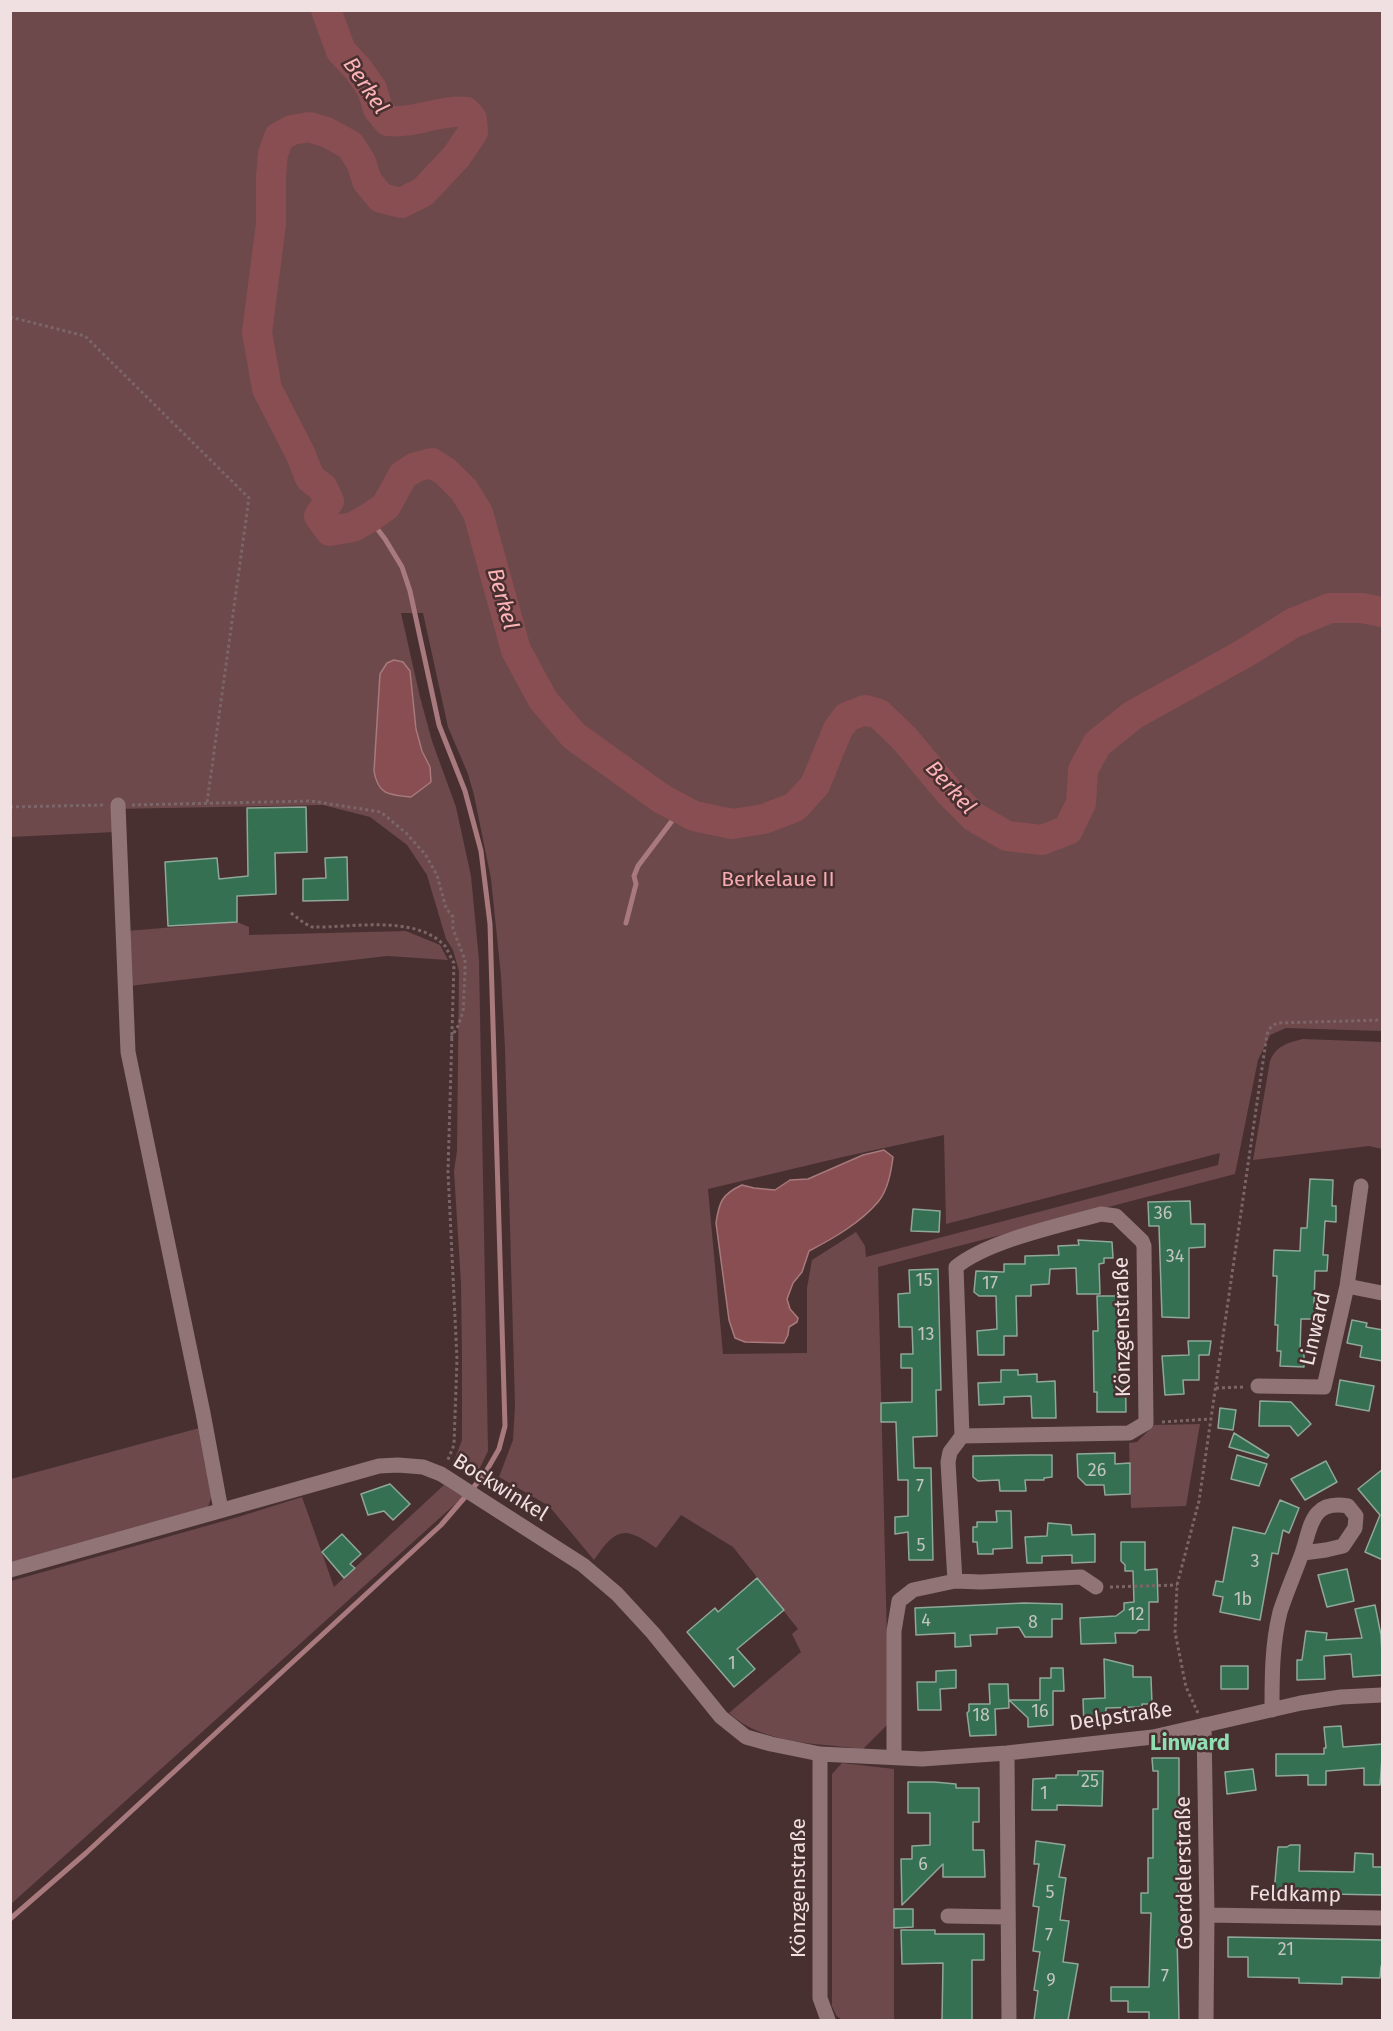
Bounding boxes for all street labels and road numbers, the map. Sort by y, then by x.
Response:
street label: Könzgenstraße [1109,1257,1137,1397]
street label: Linward [1295,1290,1337,1368]
street label: Bockwinkel [448,1449,552,1527]
street label: Delpstraße [1068,1697,1174,1737]
street label: Goerdelerstraße [1171,1796,1199,1950]
street label: Könzgenstraße [786,1818,812,1958]
street label: Feldkamp [1249,1882,1341,1908]

